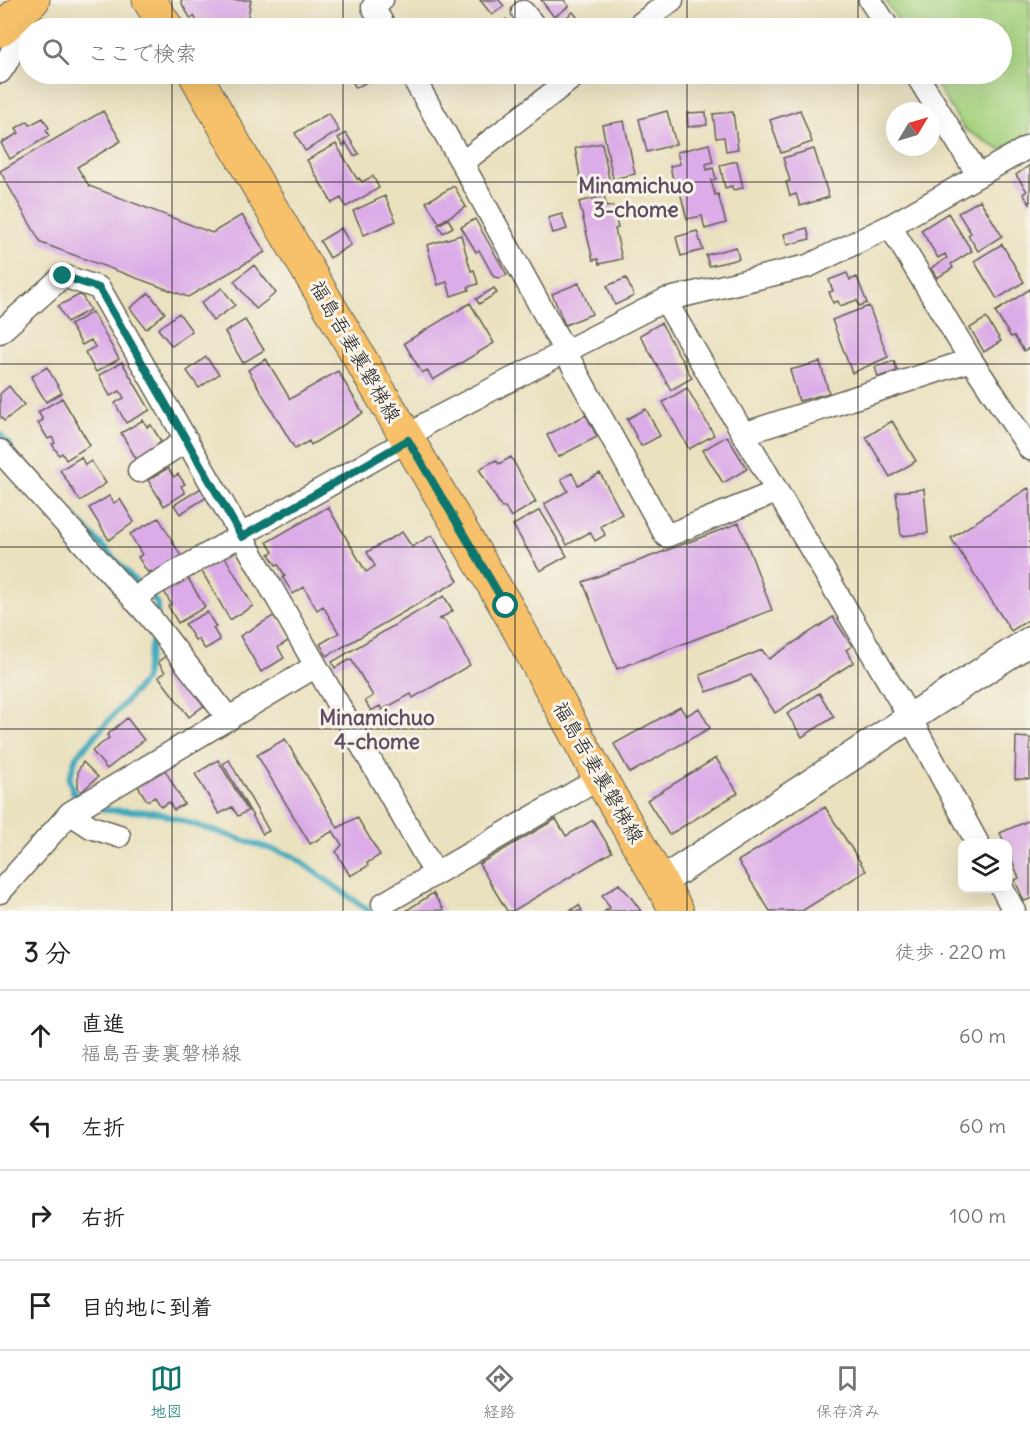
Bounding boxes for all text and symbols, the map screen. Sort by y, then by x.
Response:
search box [18,18,1012,84]
icon: search [39,35,72,68]
text: ここで検索 [87,39,197,67]
north arrow [886,102,940,156]
district label: Minamichuo 3-chome [578,172,694,223]
route end [49,262,75,288]
street label: 福島吾妻裏磐梯線 [305,275,407,427]
route start [492,592,518,618]
street label: 福島吾妻裏磐梯線 [548,696,650,848]
district label: Minamichuo 4-chome [319,704,435,755]
map controls [958,839,1012,893]
button: layers [958,839,1012,893]
text: 3 分 [24,936,71,969]
text: 徒歩 · 220 m [895,939,1006,964]
text: 直進 [81,1009,125,1037]
icon: ahead [24,1019,57,1052]
text: 60 m [959,1023,1006,1048]
text: 福島吾妻裏磐梯線 [81,1040,241,1065]
icon: left [24,1109,57,1142]
text: 左折 [81,1113,125,1141]
text: 60 m [959,1113,1006,1138]
icon: right [24,1199,57,1232]
text: 右折 [81,1203,125,1231]
text: 100 m [949,1203,1006,1228]
icon: arrive [24,1289,57,1322]
text: 目的地に到着 [81,1293,213,1321]
tab: 地図 [150,1362,183,1422]
tab: 経路 [483,1362,516,1422]
tab: 保存済み [816,1362,880,1422]

